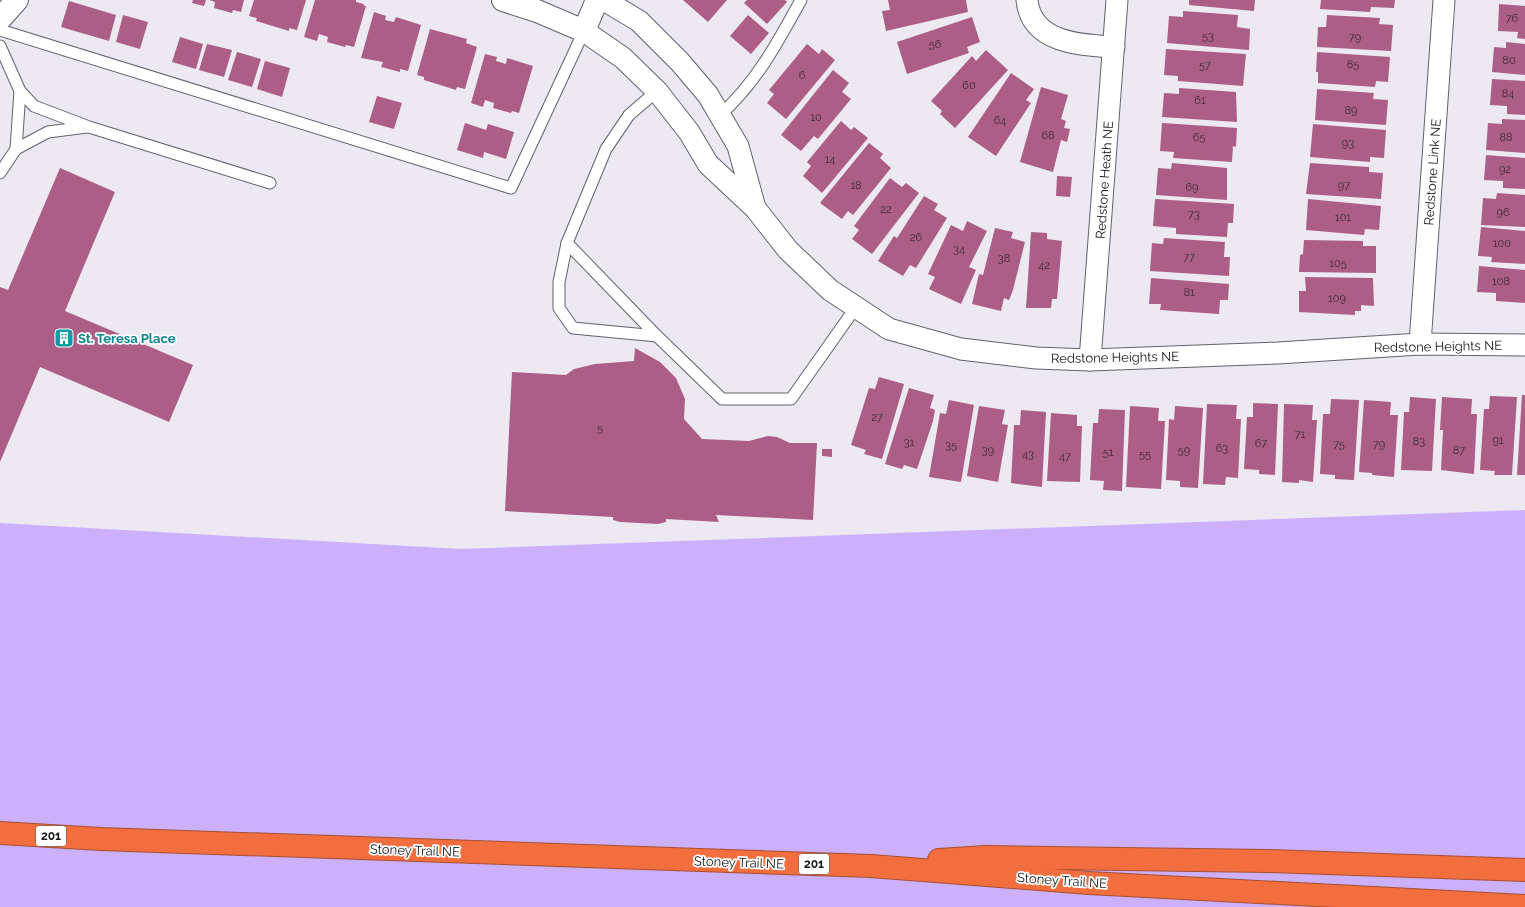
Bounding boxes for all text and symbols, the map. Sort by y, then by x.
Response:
house number: 76 [1506,12,1519,25]
house number: 53 [1202,30,1214,43]
house number: 79 [1349,31,1361,44]
house number: 56 [929,38,942,51]
house number: 80 [1502,54,1516,67]
house number: 85 [1347,58,1359,71]
house number: 57 [1199,59,1211,72]
house number: 6 [799,69,806,82]
house number: 60 [962,79,976,92]
house number: 84 [1502,87,1514,100]
house number: 61 [1194,94,1206,107]
house number: 89 [1345,104,1357,117]
house number: 10 [810,111,822,124]
house number: 64 [994,114,1006,127]
street label: Redstone Link NE [1421,118,1444,226]
street label: Redstone Heath NE [1093,121,1116,239]
house number: 68 [1041,129,1055,142]
house number: 65 [1193,131,1205,144]
house number: 88 [1499,131,1513,144]
house number: 93 [1342,137,1354,150]
house number: 14 [825,153,835,166]
house number: 92 [1499,163,1511,176]
house number: 18 [850,179,862,192]
house number: 97 [1338,179,1350,192]
house number: 69 [1185,181,1199,194]
house number: 22 [880,203,892,216]
house number: 96 [1496,206,1510,219]
house number: 73 [1188,208,1200,221]
house number: 101 [1335,211,1351,224]
house number: 26 [910,231,923,244]
house number: 100 [1493,237,1511,250]
house number: 34 [953,243,965,256]
house number: 77 [1183,251,1195,264]
house number: 38 [998,252,1010,265]
house number: 105 [1329,257,1347,270]
house number: 42 [1038,259,1050,272]
house number: 108 [1492,275,1510,288]
house number: 81 [1183,286,1195,299]
house number: 109 [1328,292,1346,305]
building icon: St. Teresa Place [53,327,75,349]
place label: St. Teresa Place [78,331,176,346]
street label: Redstone Heights NE [1374,338,1502,355]
street label: Redstone Heights NE [1051,349,1179,366]
house number: 27 [871,411,883,424]
house number: 5 [597,422,603,435]
house number: 71 [1295,428,1306,441]
house number: 91 [1492,434,1504,447]
house number: 83 [1413,435,1425,448]
house number: 31 [904,436,915,449]
house number: 67 [1255,437,1267,450]
house number: 75 [1333,438,1345,451]
house number: 79 [1373,438,1385,451]
house number: 35 [945,439,957,452]
house number: 63 [1216,442,1228,455]
house number: 39 [982,444,994,457]
house number: 59 [1178,444,1190,457]
house number: 87 [1453,444,1465,457]
house number: 51 [1103,446,1114,459]
house number: 43 [1022,448,1034,461]
house number: 55 [1139,448,1151,461]
house number: 47 [1059,450,1071,463]
road number: 201 [36,826,66,846]
street label: Stoney Trail NE [370,841,460,860]
street label: Stoney Trail NE [694,853,784,872]
road number: 201 [799,854,829,874]
street label: Stoney Trail NE [1017,870,1107,891]

